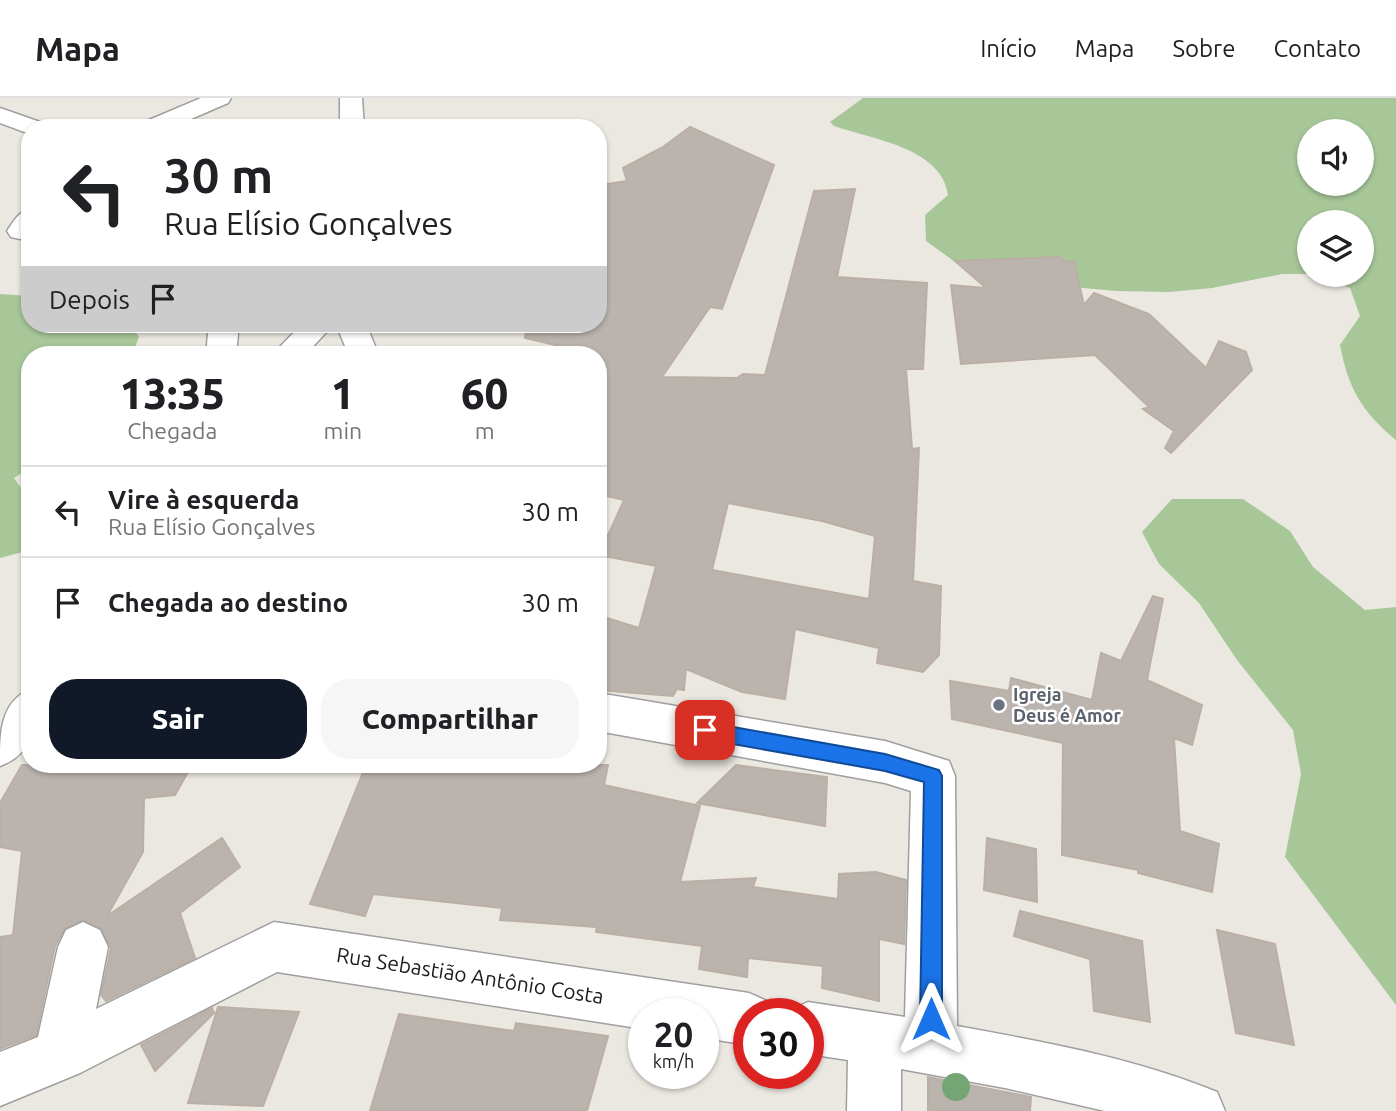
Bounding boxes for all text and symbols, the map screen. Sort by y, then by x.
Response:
text: Mapa [35,30,120,67]
text: Início [980,35,1037,62]
text: Mapa [1075,35,1134,62]
text: Sobre [1172,35,1235,62]
text: Contato [1273,35,1361,62]
map controls [1297,119,1374,287]
button: sound [1297,119,1374,196]
icon: left [49,147,140,238]
text: 30 m [164,147,273,202]
text: Rua Elísio Gonçalves [164,205,453,241]
button: layers [1297,210,1374,287]
icon: arrive [144,280,182,318]
text: Depois [49,285,130,314]
text: 13:35 [120,370,225,417]
text: 1 [331,370,355,417]
text: 60 [461,370,508,417]
text: Chegada [127,418,217,443]
text: min [324,418,362,443]
text: m [475,418,495,443]
text: Vire à esquerda [108,485,299,514]
icon: left [49,493,87,531]
text: 30 m [521,497,579,526]
text: Rua Elísio Gonçalves [108,514,316,539]
icon: arrive [49,584,87,622]
text: Chegada ao destino [108,588,348,617]
text: 30 m [521,588,579,617]
button: Sair [49,679,307,759]
button: Compartilhar [321,679,579,759]
place label: Igreja Deus é Amor [1013,684,1121,725]
marker: Igreja Deus é Amor [991,697,1007,713]
pin [675,700,735,760]
icon: arrive [686,711,724,749]
street label: Rua Sebastião Antônio Costa [335,942,606,1008]
position arrow [894,982,968,1056]
speed limit sign: 30 [733,998,824,1089]
text: 20 [654,1014,693,1054]
text: km/h [653,1051,694,1071]

